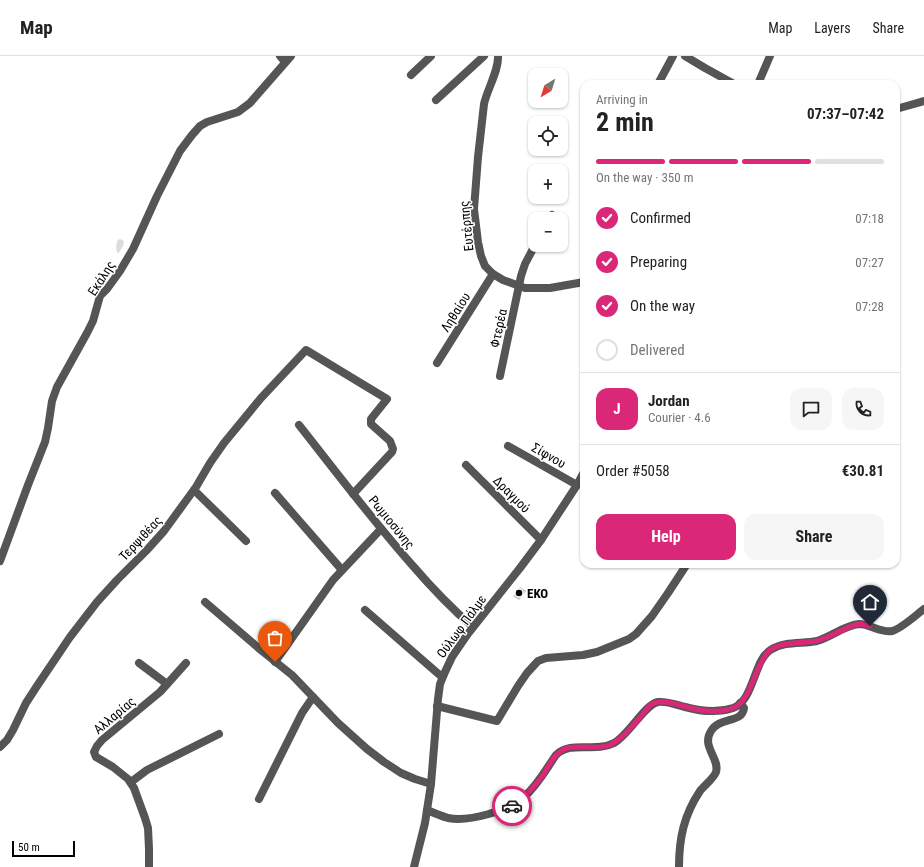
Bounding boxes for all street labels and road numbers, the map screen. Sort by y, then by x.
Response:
street label: Ευτέρπης [456,200,477,252]
street label: Εκάλης [85,258,118,298]
street label: Ληθαίου [438,290,473,335]
street label: Φτερέα [487,307,510,349]
street label: Σίφνου [529,440,568,471]
street label: Δραγμού [490,473,533,516]
street label: Ρωμιοσύνης [366,493,418,552]
street label: Τερψιθέας [116,513,165,564]
street label: Ούλωφ Πάλμε [434,592,489,661]
street label: Αλλαρίας [90,694,138,737]

